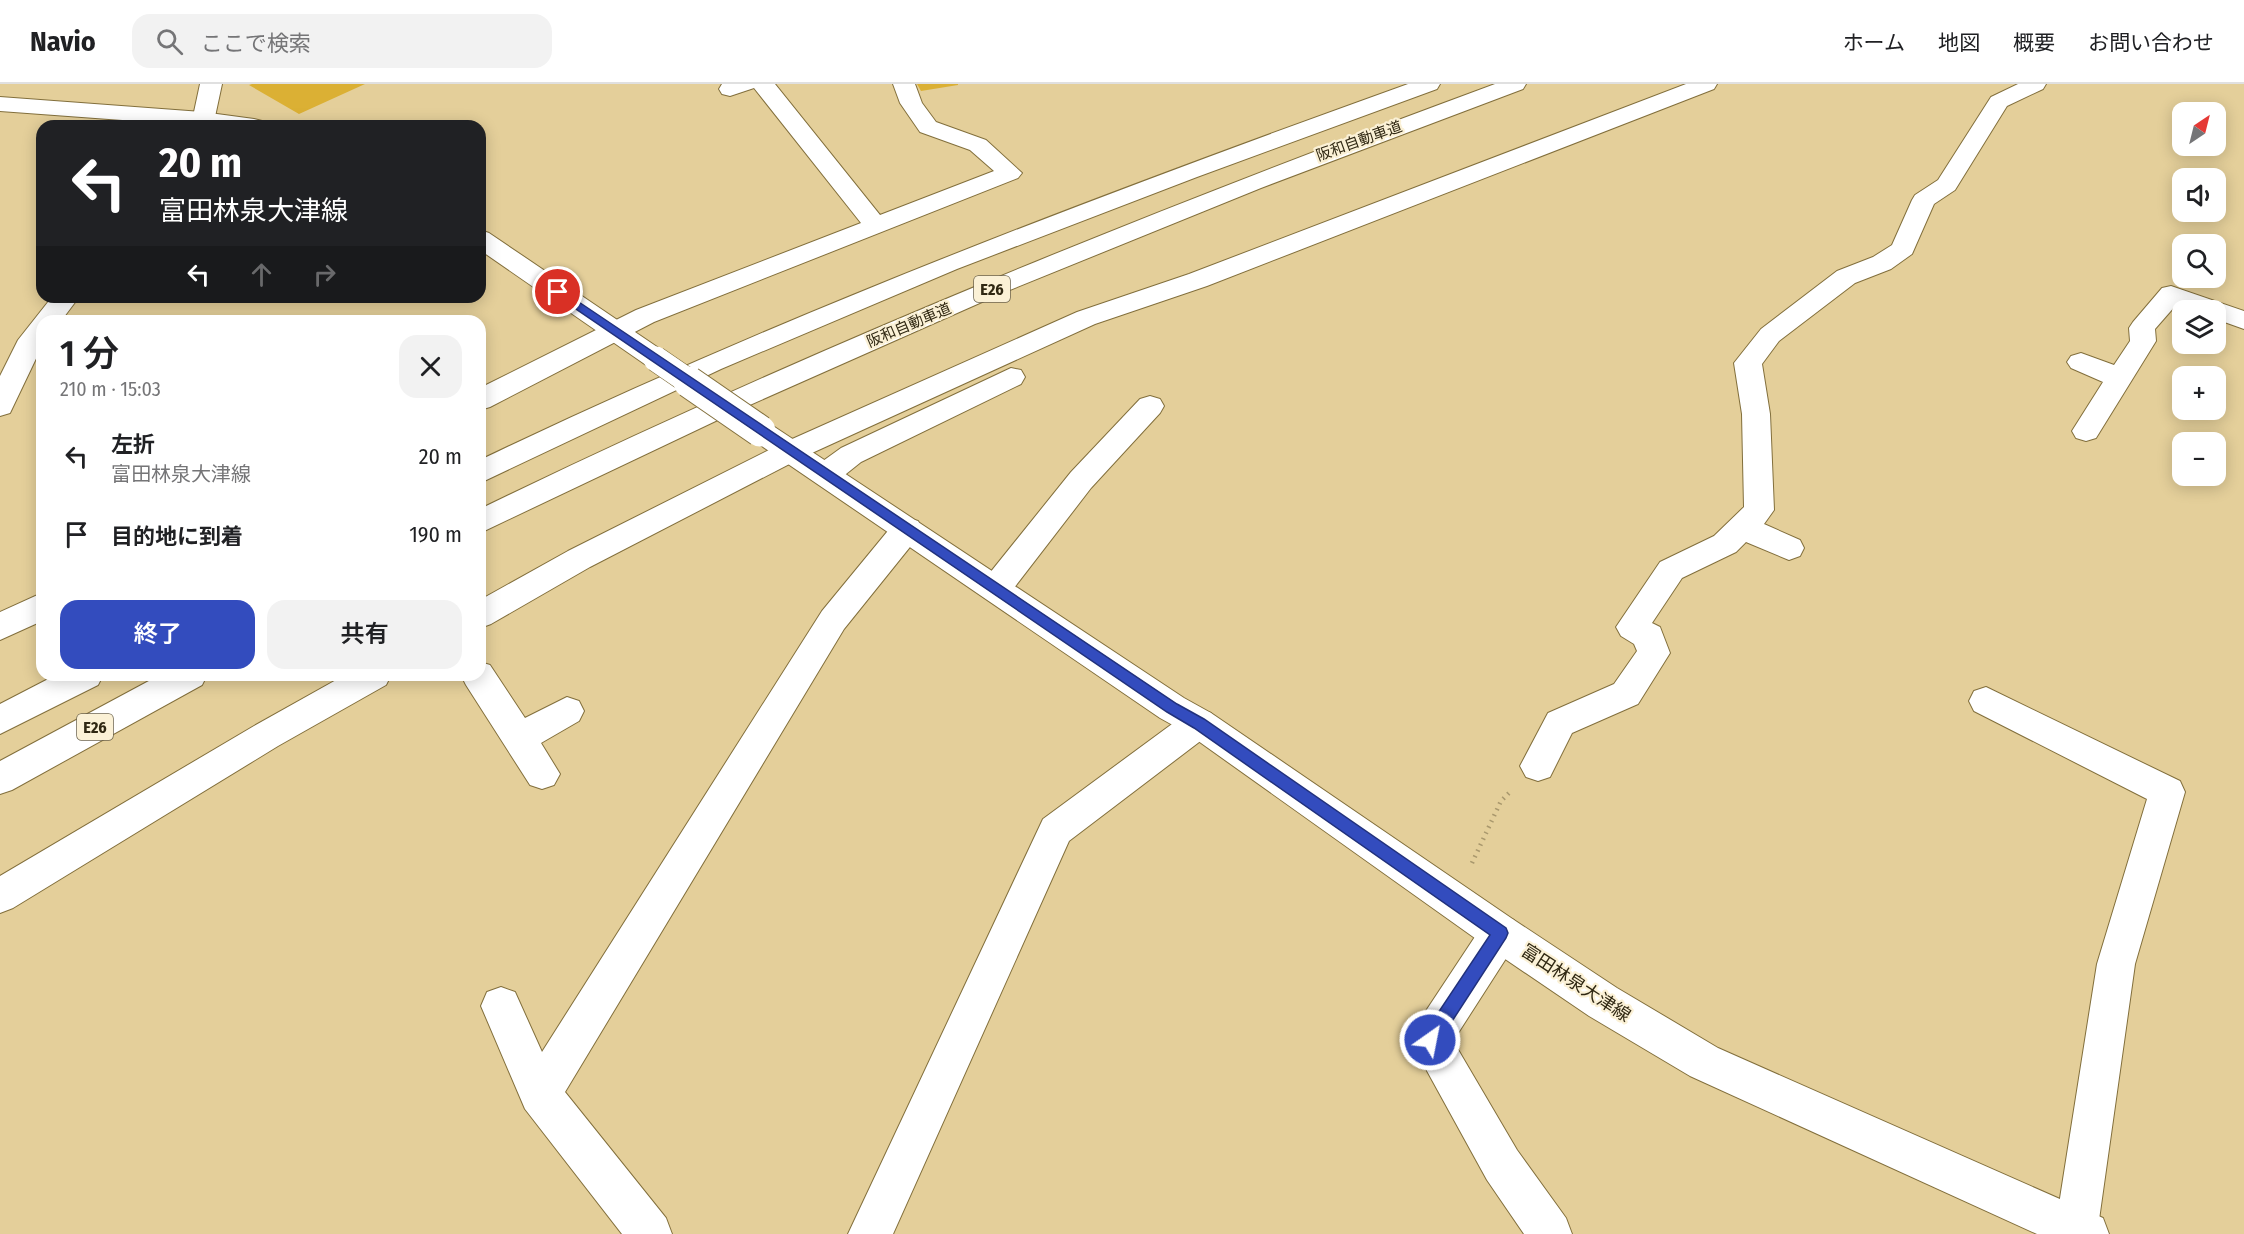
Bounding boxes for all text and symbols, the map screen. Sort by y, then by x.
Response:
search box [132,14,552,68]
text: Navio [30,25,96,58]
icon: search [153,25,186,58]
text: ここで検索 [201,30,311,57]
text: ホーム [1843,30,1905,56]
text: 地図 [1938,30,1980,56]
text: 概要 [2013,30,2055,56]
text: お問い合わせ [2088,30,2214,56]
north arrow [2172,102,2226,156]
map controls [2172,102,2226,486]
street label: 阪和自動車道 [1314,117,1404,165]
text: 20 m [159,138,242,188]
icon: left [60,144,138,222]
button: sound [2172,168,2226,222]
text: 富田林泉大津線 [159,195,348,227]
button: search [2172,234,2226,288]
icon: left [182,258,215,291]
icon: ahead [245,258,278,291]
icon: right [308,258,341,291]
pin [532,266,583,317]
icon: arrive [541,275,574,308]
road number: E26 [974,276,1010,302]
street label: 阪和自動車道 [864,299,954,351]
button: layers [2172,300,2226,354]
text: 1 分 [60,332,119,376]
button: close [399,335,462,398]
button: + [2172,366,2226,420]
text: 210 m · 15:03 [60,377,161,401]
text: 左折 [111,431,155,458]
button: − [2172,432,2226,486]
icon: left [60,440,93,473]
text: 20 m [419,443,462,470]
text: 富田林泉大津線 [111,462,251,486]
icon: arrive [60,518,93,551]
text: 190 m [409,521,462,548]
text: 目的地に到着 [111,523,243,550]
button: 終了 [60,600,255,669]
button: 共有 [267,600,462,669]
road number: E26 [77,714,113,740]
street label: 富田林泉大津線 [1517,939,1635,1027]
position arrow [1398,1008,1462,1072]

